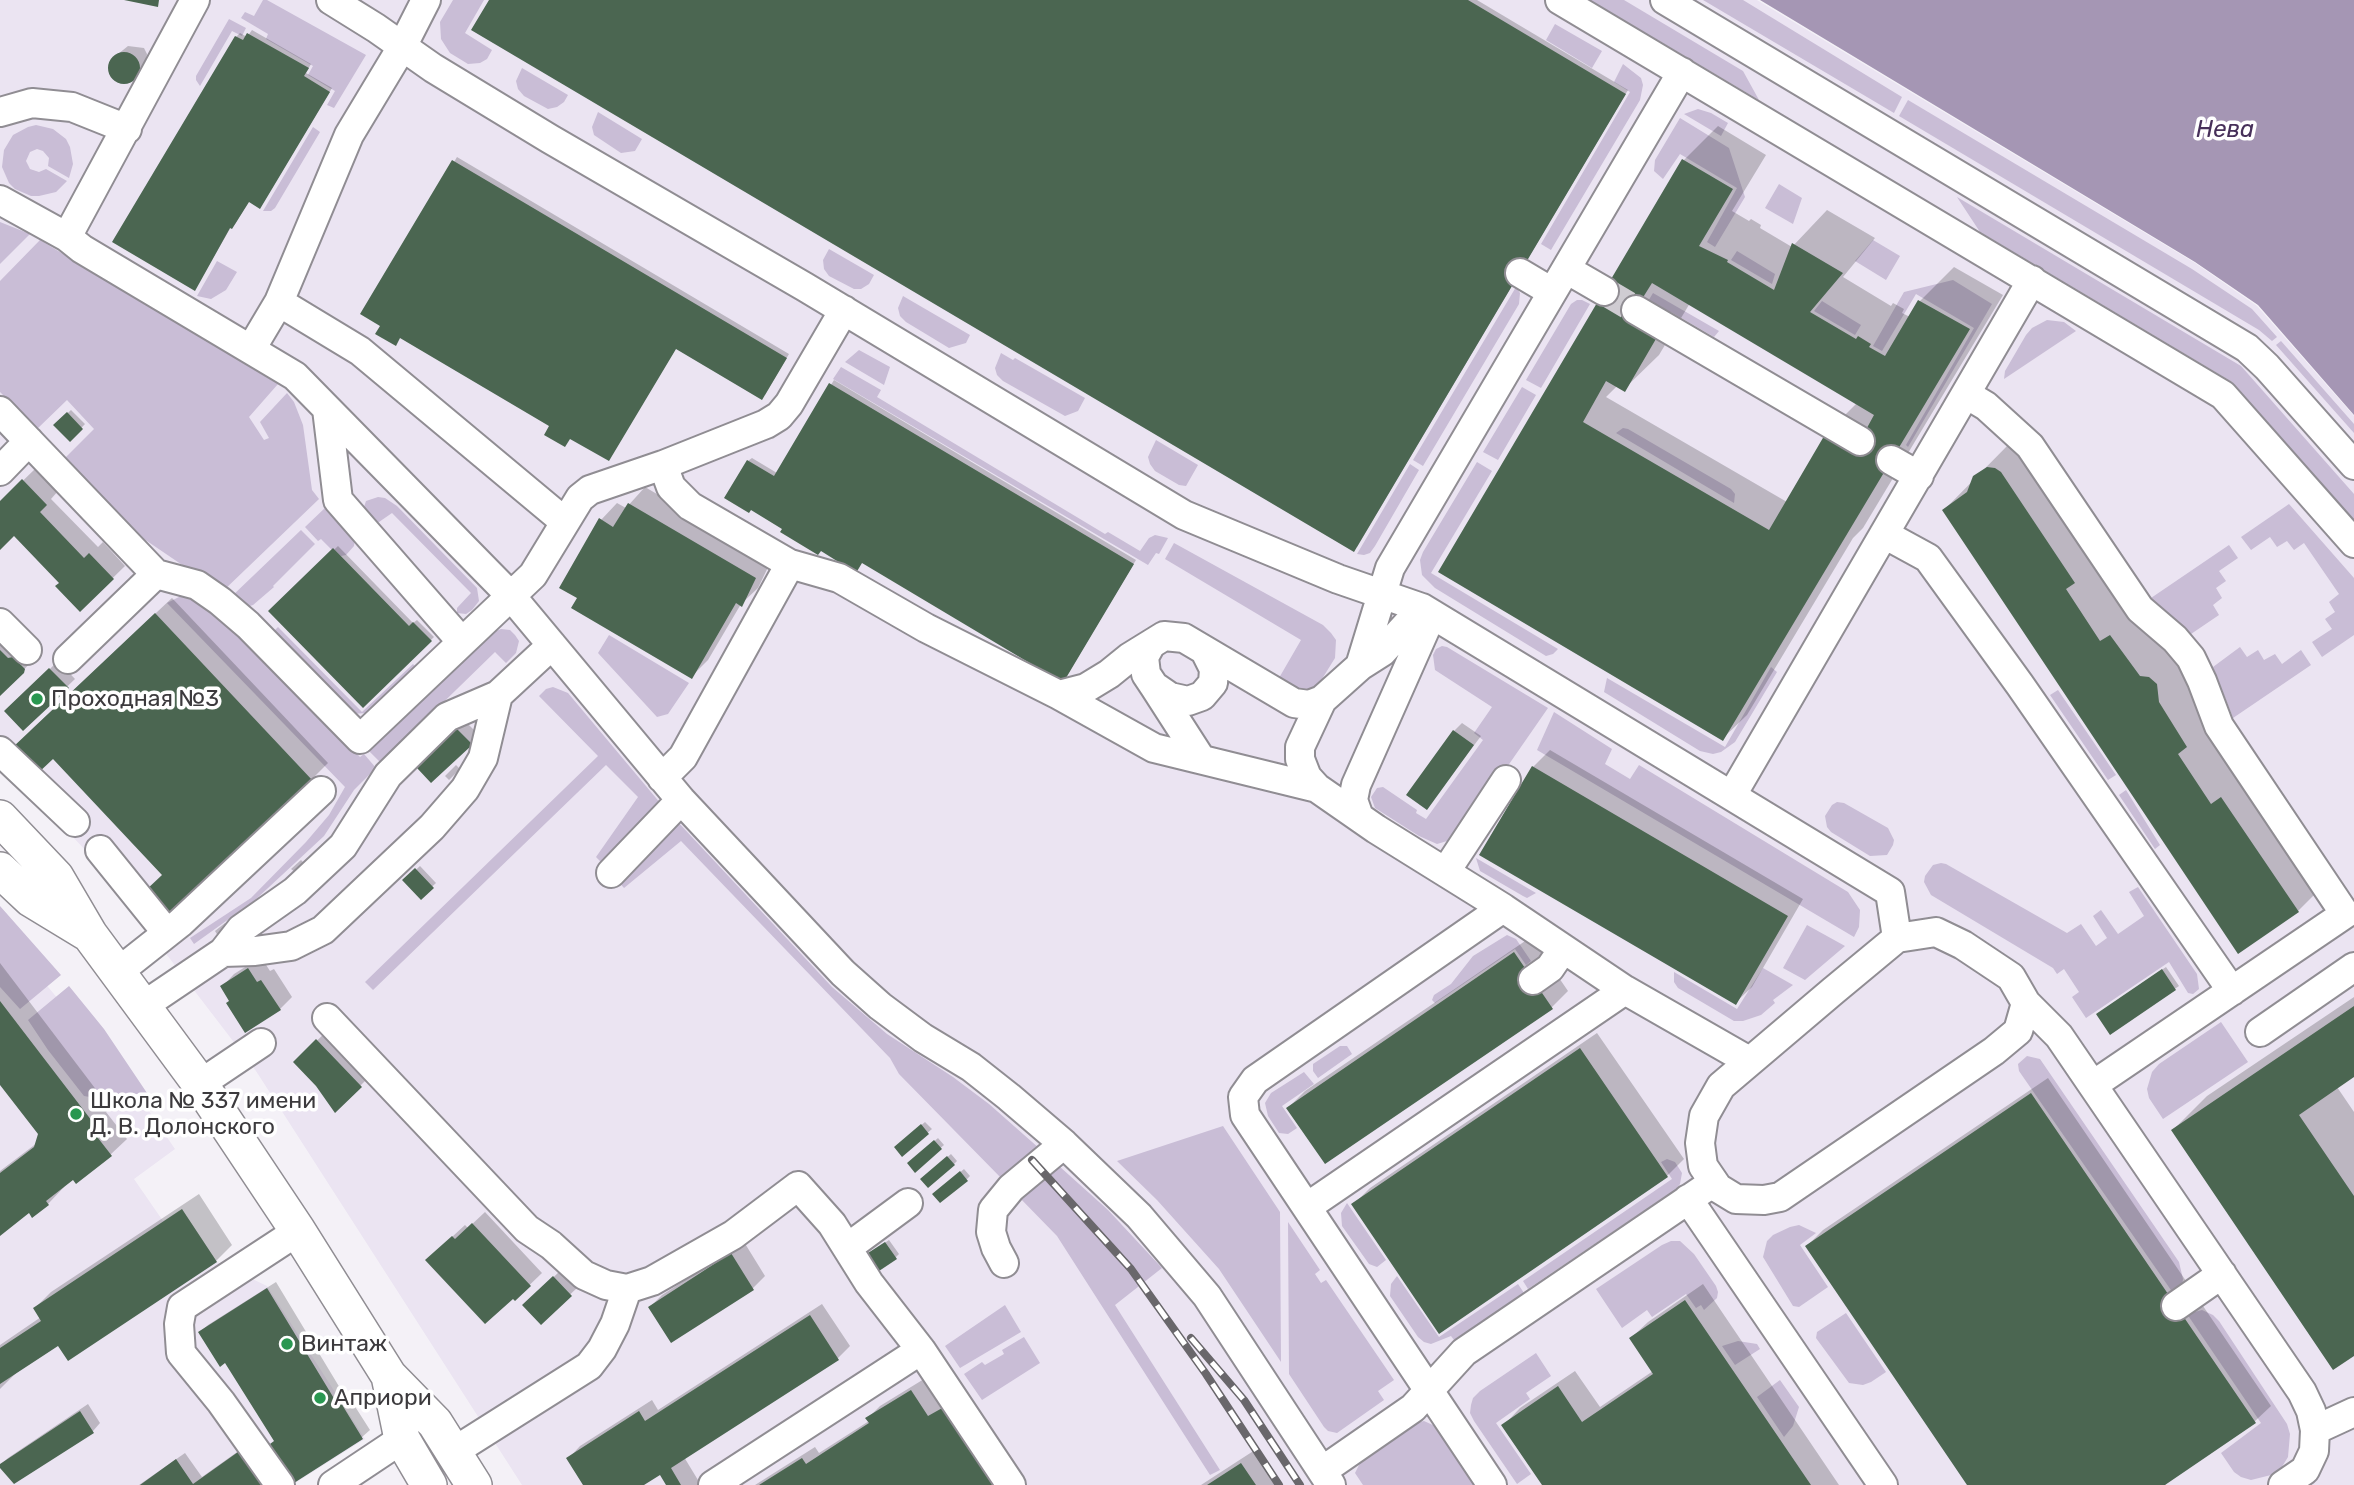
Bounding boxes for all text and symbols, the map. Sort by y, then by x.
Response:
water label: Нева [2196,116,2254,144]
place label: Проходная №3 [51,685,219,713]
marker: Проходная №3 [29,691,45,707]
place label: Школа № 337 имени Д. В. Долонского [90,1087,316,1141]
marker: Школа № 337 имени Д. В. Долонского [68,1106,84,1122]
place label: Винтаж [301,1330,387,1358]
marker: Винтаж [279,1336,295,1352]
place label: Априори [334,1384,432,1412]
marker: Априори [312,1390,328,1406]

